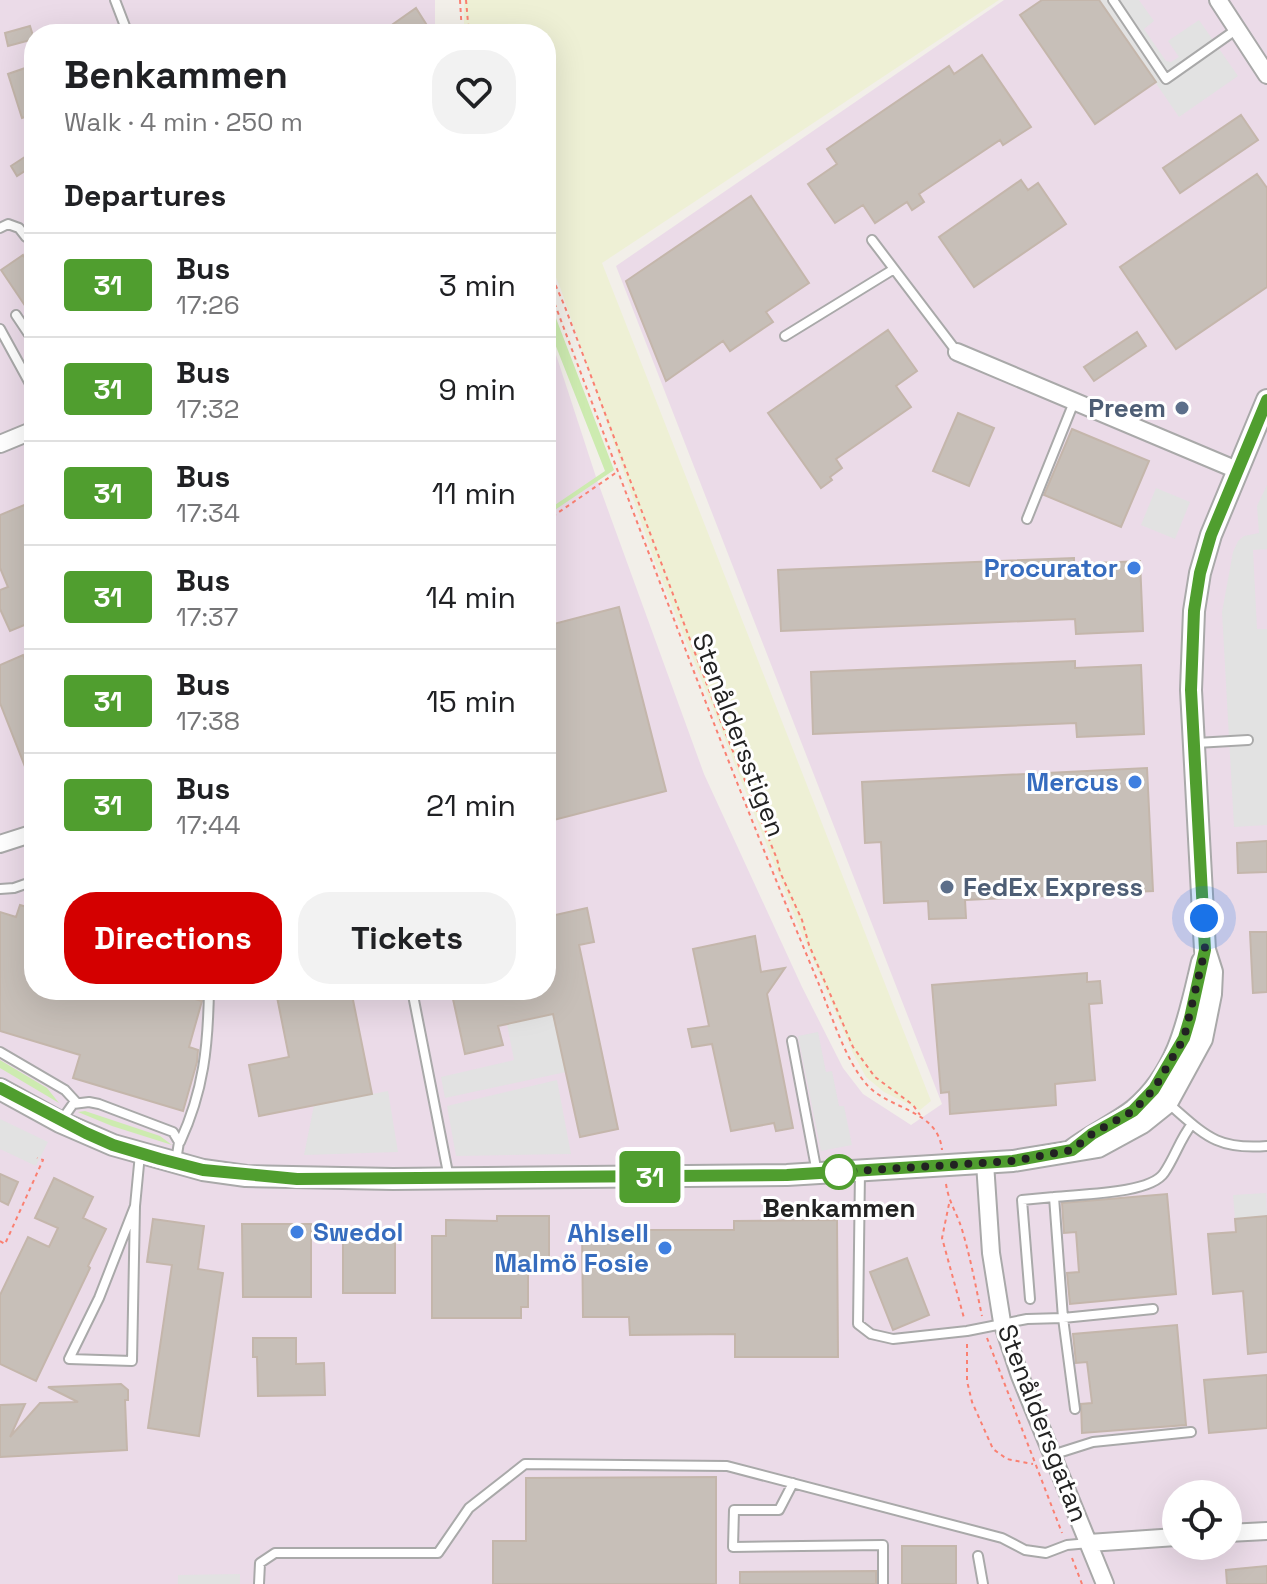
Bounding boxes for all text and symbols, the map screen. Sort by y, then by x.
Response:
button: heart [432,50,516,134]
text: Benkammen [64,51,288,99]
text: Walk · 4 min · 250 m [64,105,303,139]
text: Departures [64,176,226,215]
text: Bus [176,249,230,288]
text: 3 min [439,266,516,305]
text: 31 [93,267,123,303]
text: 17:26 [176,288,240,322]
text: Bus [176,353,230,392]
text: 9 min [438,370,516,409]
text: 31 [93,371,123,407]
place label: Preem [1088,391,1166,425]
text: 17:32 [176,392,240,426]
marker: Preem [1173,399,1191,417]
text: Bus [176,457,230,496]
text: 11 min [432,474,516,513]
text: 31 [93,475,123,511]
text: 17:34 [176,496,240,530]
place label: Procurator [984,551,1118,585]
marker: Procurator [1125,559,1143,577]
text: Bus [176,561,230,600]
text: 14 min [425,578,516,617]
text: 31 [93,579,123,615]
text: 17:37 [176,600,238,634]
street label: Stenåldersstigen [685,628,793,842]
text: Bus [176,665,230,704]
text: 15 min [426,682,516,721]
text: 31 [93,683,123,719]
text: 17:38 [176,704,240,738]
place label: Mercus [1026,765,1119,799]
text: Bus [176,769,230,808]
marker: Mercus [1126,773,1144,791]
text: 21 min [426,786,516,825]
text: 31 [93,787,123,823]
text: 17:44 [176,808,241,842]
place label: FedEx Express [963,870,1143,904]
marker: FedEx Express [938,878,956,896]
button: Directions [64,892,282,984]
button: Tickets [298,892,516,984]
your location [1184,898,1224,938]
line badge: 31 [614,1151,686,1203]
marker: Benkammen [822,1155,856,1189]
text: 31 [635,1159,665,1195]
place label: Benkammen [762,1191,916,1225]
place label: Swedol [313,1215,404,1249]
place label: Ahlsell Malmö Fosie [494,1216,649,1280]
marker: Swedol [288,1223,306,1241]
marker: Ahlsell Malmö Fosie [656,1239,674,1257]
street label: Stenåldersgatan [990,1319,1096,1527]
map controls [1162,1480,1242,1560]
button: locate [1162,1480,1242,1560]

